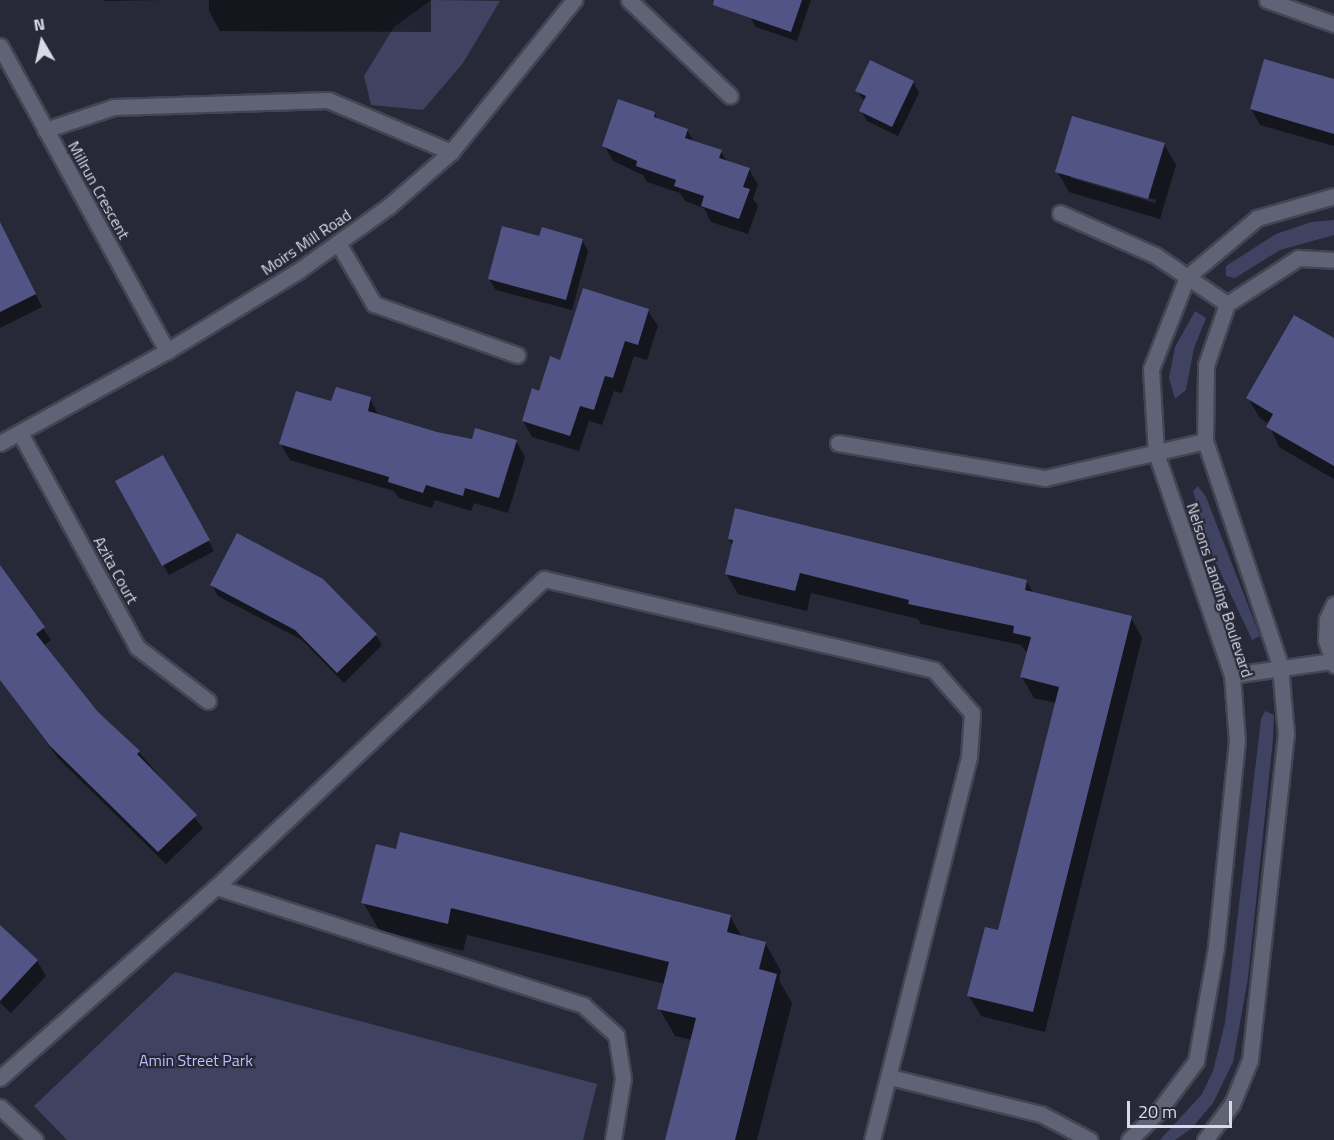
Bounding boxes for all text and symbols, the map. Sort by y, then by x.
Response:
north arrow [12,12,72,72]
text: N [32,12,47,37]
street label: Millrun Crescent [64,138,134,242]
street label: Moirs Mill Road [257,205,355,279]
street label: Nelsons Landing Boulevard [1183,500,1257,680]
street label: Azita Court [90,533,142,607]
park label: Amin Street Park [139,1050,253,1070]
scale bar [1130,1089,1235,1127]
text: 20 m [1138,1098,1177,1125]

